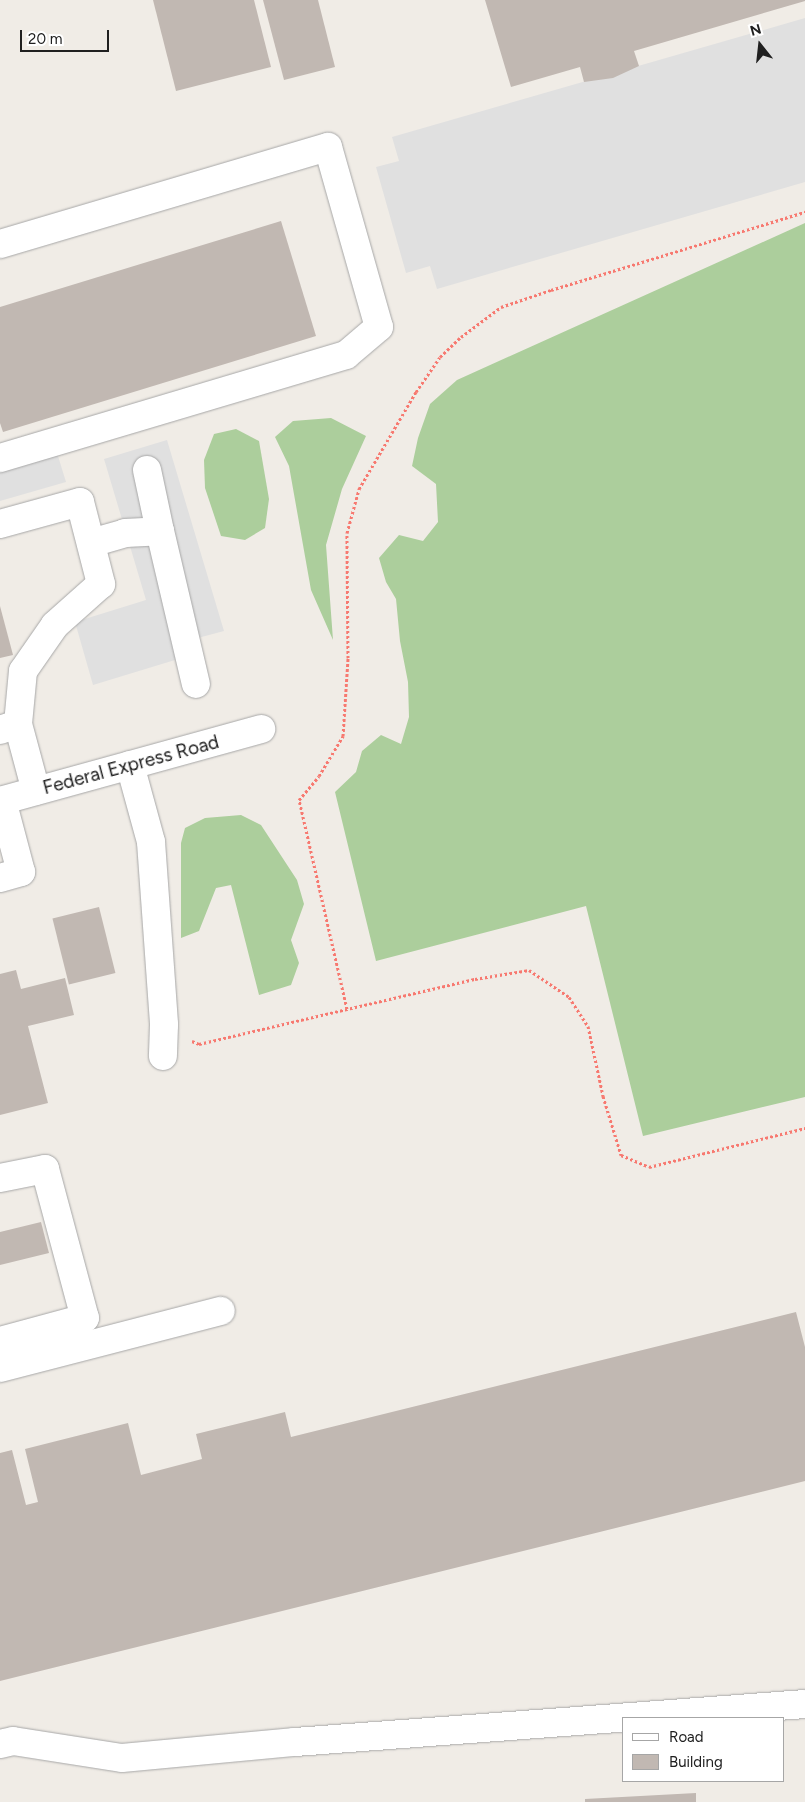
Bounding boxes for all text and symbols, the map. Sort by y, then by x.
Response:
scale bar [22,20,111,52]
north arrow [735,20,785,70]
text: N [748,20,763,40]
text: 20 m [28,30,62,48]
street label: Federal Express Road [40,731,222,799]
legend [622,1717,785,1782]
text: Road [669,1728,704,1746]
text: Building [669,1753,723,1771]

